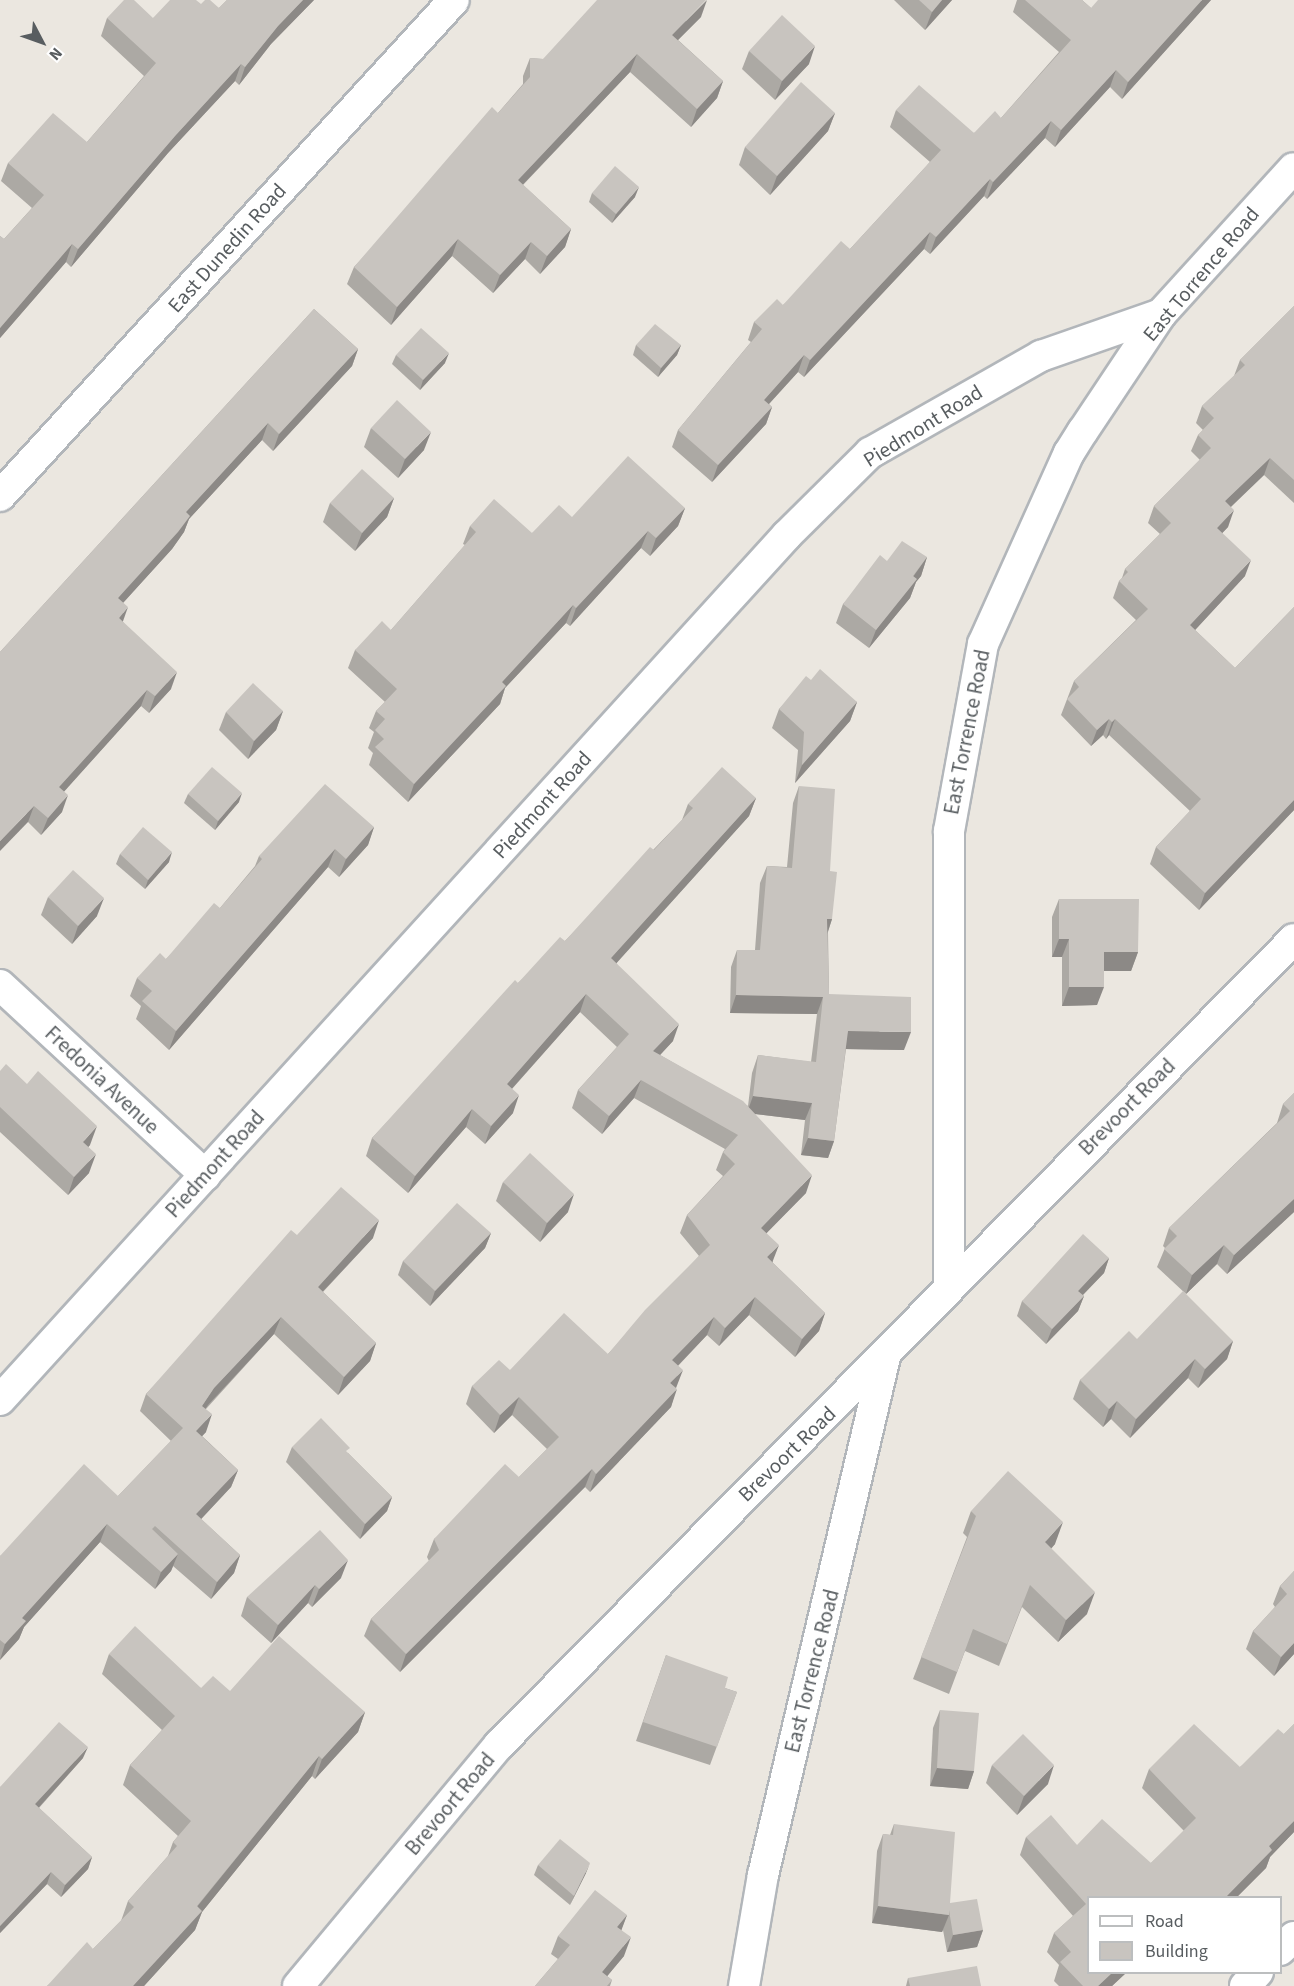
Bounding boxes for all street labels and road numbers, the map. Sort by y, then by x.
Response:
street label: East Dunedin Road [162,178,292,318]
street label: East Torrence Road [1137,202,1265,346]
street label: Piedmont Road [859,379,987,473]
street label: East Torrence Road [939,647,995,817]
street label: Piedmont Road [487,746,597,864]
street label: Fredonia Avenue [40,1021,164,1139]
street label: Brevoort Road [1074,1054,1180,1160]
street label: Piedmont Road [160,1105,270,1223]
street label: Brevoort Road [733,1401,841,1507]
street label: East Torrence Road [779,1587,845,1755]
street label: Brevoort Road [400,1748,500,1860]

